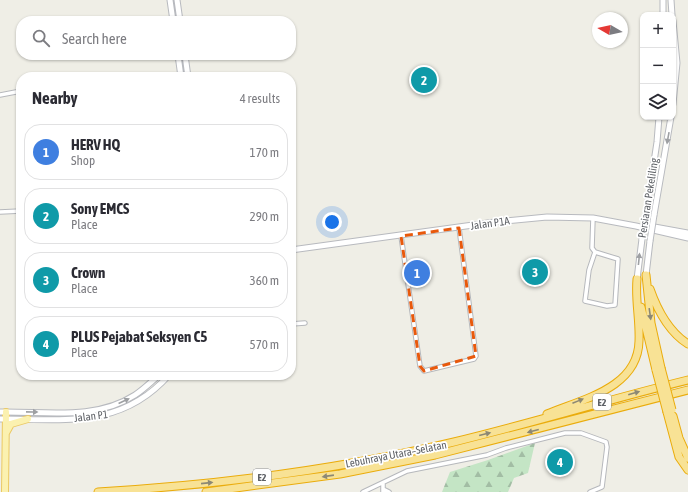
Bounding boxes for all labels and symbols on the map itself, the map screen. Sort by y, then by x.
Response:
north arrow [592,12,628,48]
pin: 2 [411,65,437,95]
one-way arrow [665,132,671,144]
street label: Persiaran Pekeliling [636,157,660,239]
your location [322,212,342,232]
street label: Jalan P1A [470,214,511,232]
one-way arrow [636,253,642,265]
pin: 3 [522,257,548,287]
pin: 1 [404,258,430,288]
one-way arrow [647,308,653,320]
one-way arrow [628,390,640,396]
road number: E2 [593,394,611,410]
one-way arrow [118,398,129,404]
one-way arrow [572,398,584,404]
street label: Jalan P1 [73,408,109,424]
one-way arrow [26,409,39,415]
one-way arrow [526,428,538,434]
one-way arrow [479,431,491,437]
street label: Lebuhraya Utara–Selatan [344,438,448,470]
pin: 4 [547,447,573,477]
road number: E2 [253,469,271,485]
one-way arrow [321,473,334,479]
one-way arrow [201,480,213,487]

